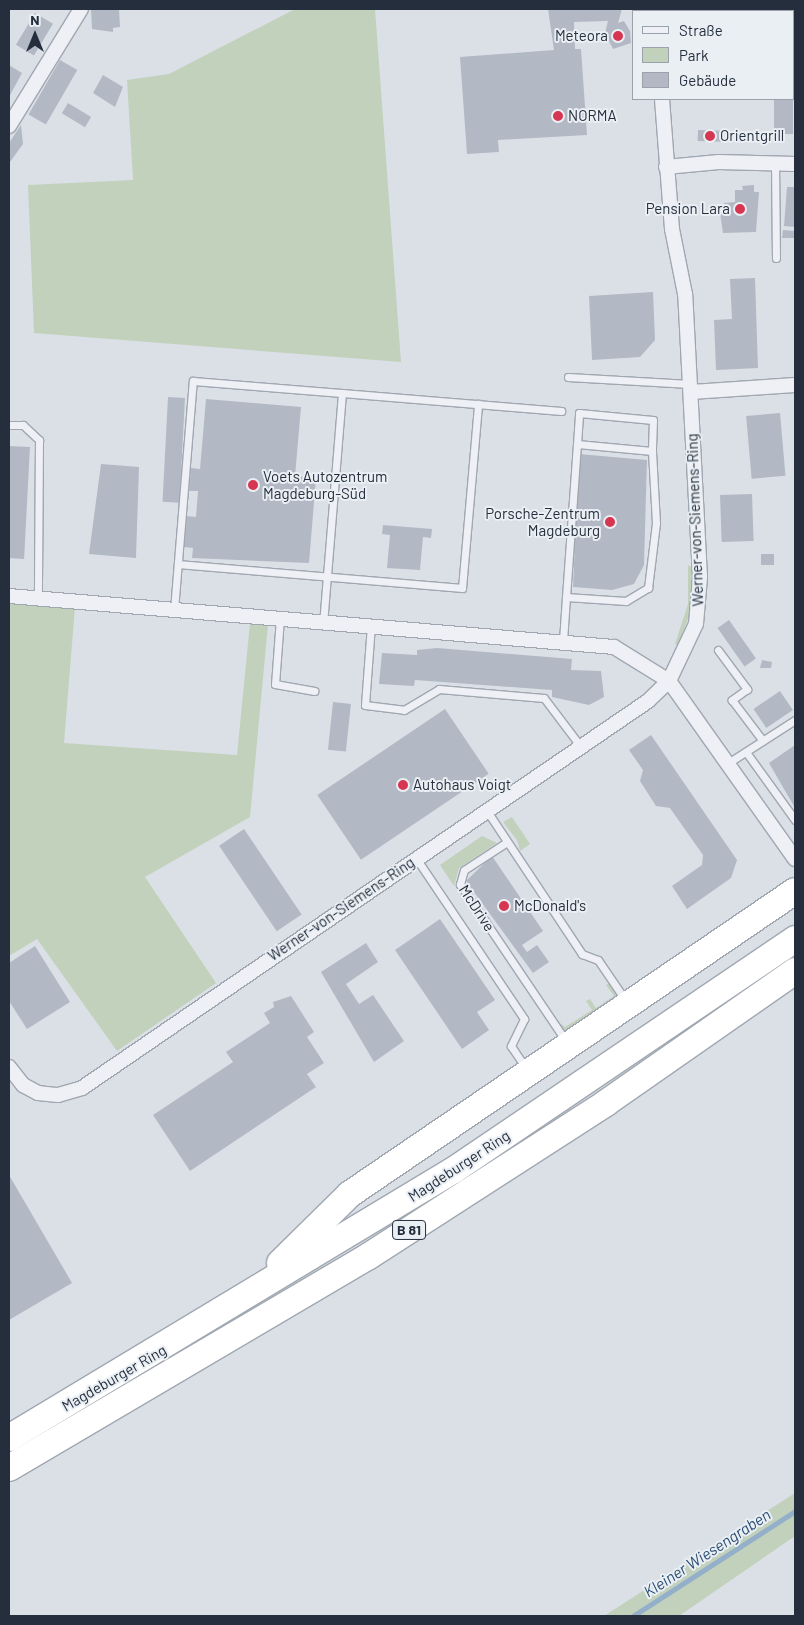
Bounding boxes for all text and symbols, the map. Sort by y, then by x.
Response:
north arrow [10,10,60,60]
legend [632,10,794,100]
text: N [30,11,40,28]
text: Straße [679,21,723,39]
place label: Meteora [555,27,608,45]
marker: Meteora [612,30,624,42]
text: Park [679,46,708,64]
text: Gebäude [679,71,736,89]
place label: NORMA [568,107,616,125]
marker: NORMA [552,110,564,122]
place label: Orientgrill [720,127,784,145]
marker: Orientgrill [704,130,716,142]
place label: Pension Lara [646,200,730,218]
marker: Pension Lara [734,203,746,215]
street label: Werner-von-Siemens-Ring [683,433,707,607]
place label: Voets Autozentrum Magdeburg-Süd [263,467,388,502]
marker: Voets Autozentrum Magdeburg-Süd [247,479,259,491]
place label: Porsche-Zentrum Magdeburg [485,504,600,539]
marker: Porsche-Zentrum Magdeburg [604,516,616,528]
place label: Autohaus Voigt [413,776,511,794]
marker: Autohaus Voigt [397,779,409,791]
street label: Werner-von-Siemens-Ring [264,853,418,965]
street label: McDrive [455,881,499,935]
place label: McDonald's [514,897,586,915]
marker: McDonald's [498,900,510,912]
street label: Magdeburger Ring [405,1126,513,1206]
road number: B 81 [392,1218,426,1242]
street label: Magdeburger Ring [59,1341,169,1415]
water label: Kleiner Wiesengraben [640,1505,774,1601]

